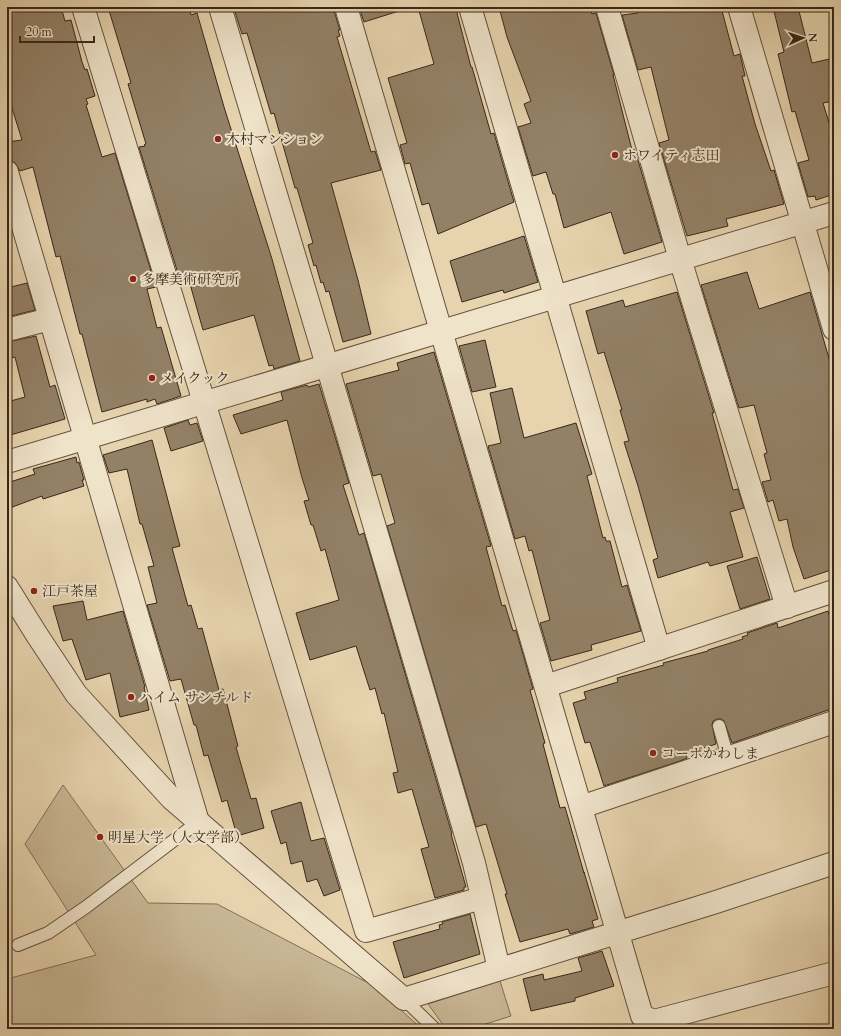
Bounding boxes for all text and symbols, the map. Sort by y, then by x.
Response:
scale bar [20,18,94,44]
north arrow [783,18,823,58]
text: 20 m [26,24,53,40]
text: N [805,32,820,43]
place label: 木村マンション [226,130,323,149]
marker: 木村マンション [213,134,223,144]
place label: ホワイティ志田 [623,146,719,165]
marker: ホワイティ志田 [610,150,620,160]
place label: 多摩美術研究所 [141,270,239,289]
marker: 多摩美術研究所 [128,274,138,284]
place label: メイクック [160,369,229,388]
marker: メイクック [147,373,157,383]
place label: 江戸茶屋 [42,582,98,601]
marker: 江戸茶屋 [29,586,39,596]
place label: ハイム サンチルド [139,688,253,707]
marker: ハイム サンチルド [126,692,136,702]
place label: コーポかわしま [661,744,759,763]
marker: コーポかわしま [648,748,658,758]
place label: 明星大学（人文学部） [108,828,248,847]
marker: 明星大学（人文学部） [95,832,105,842]

